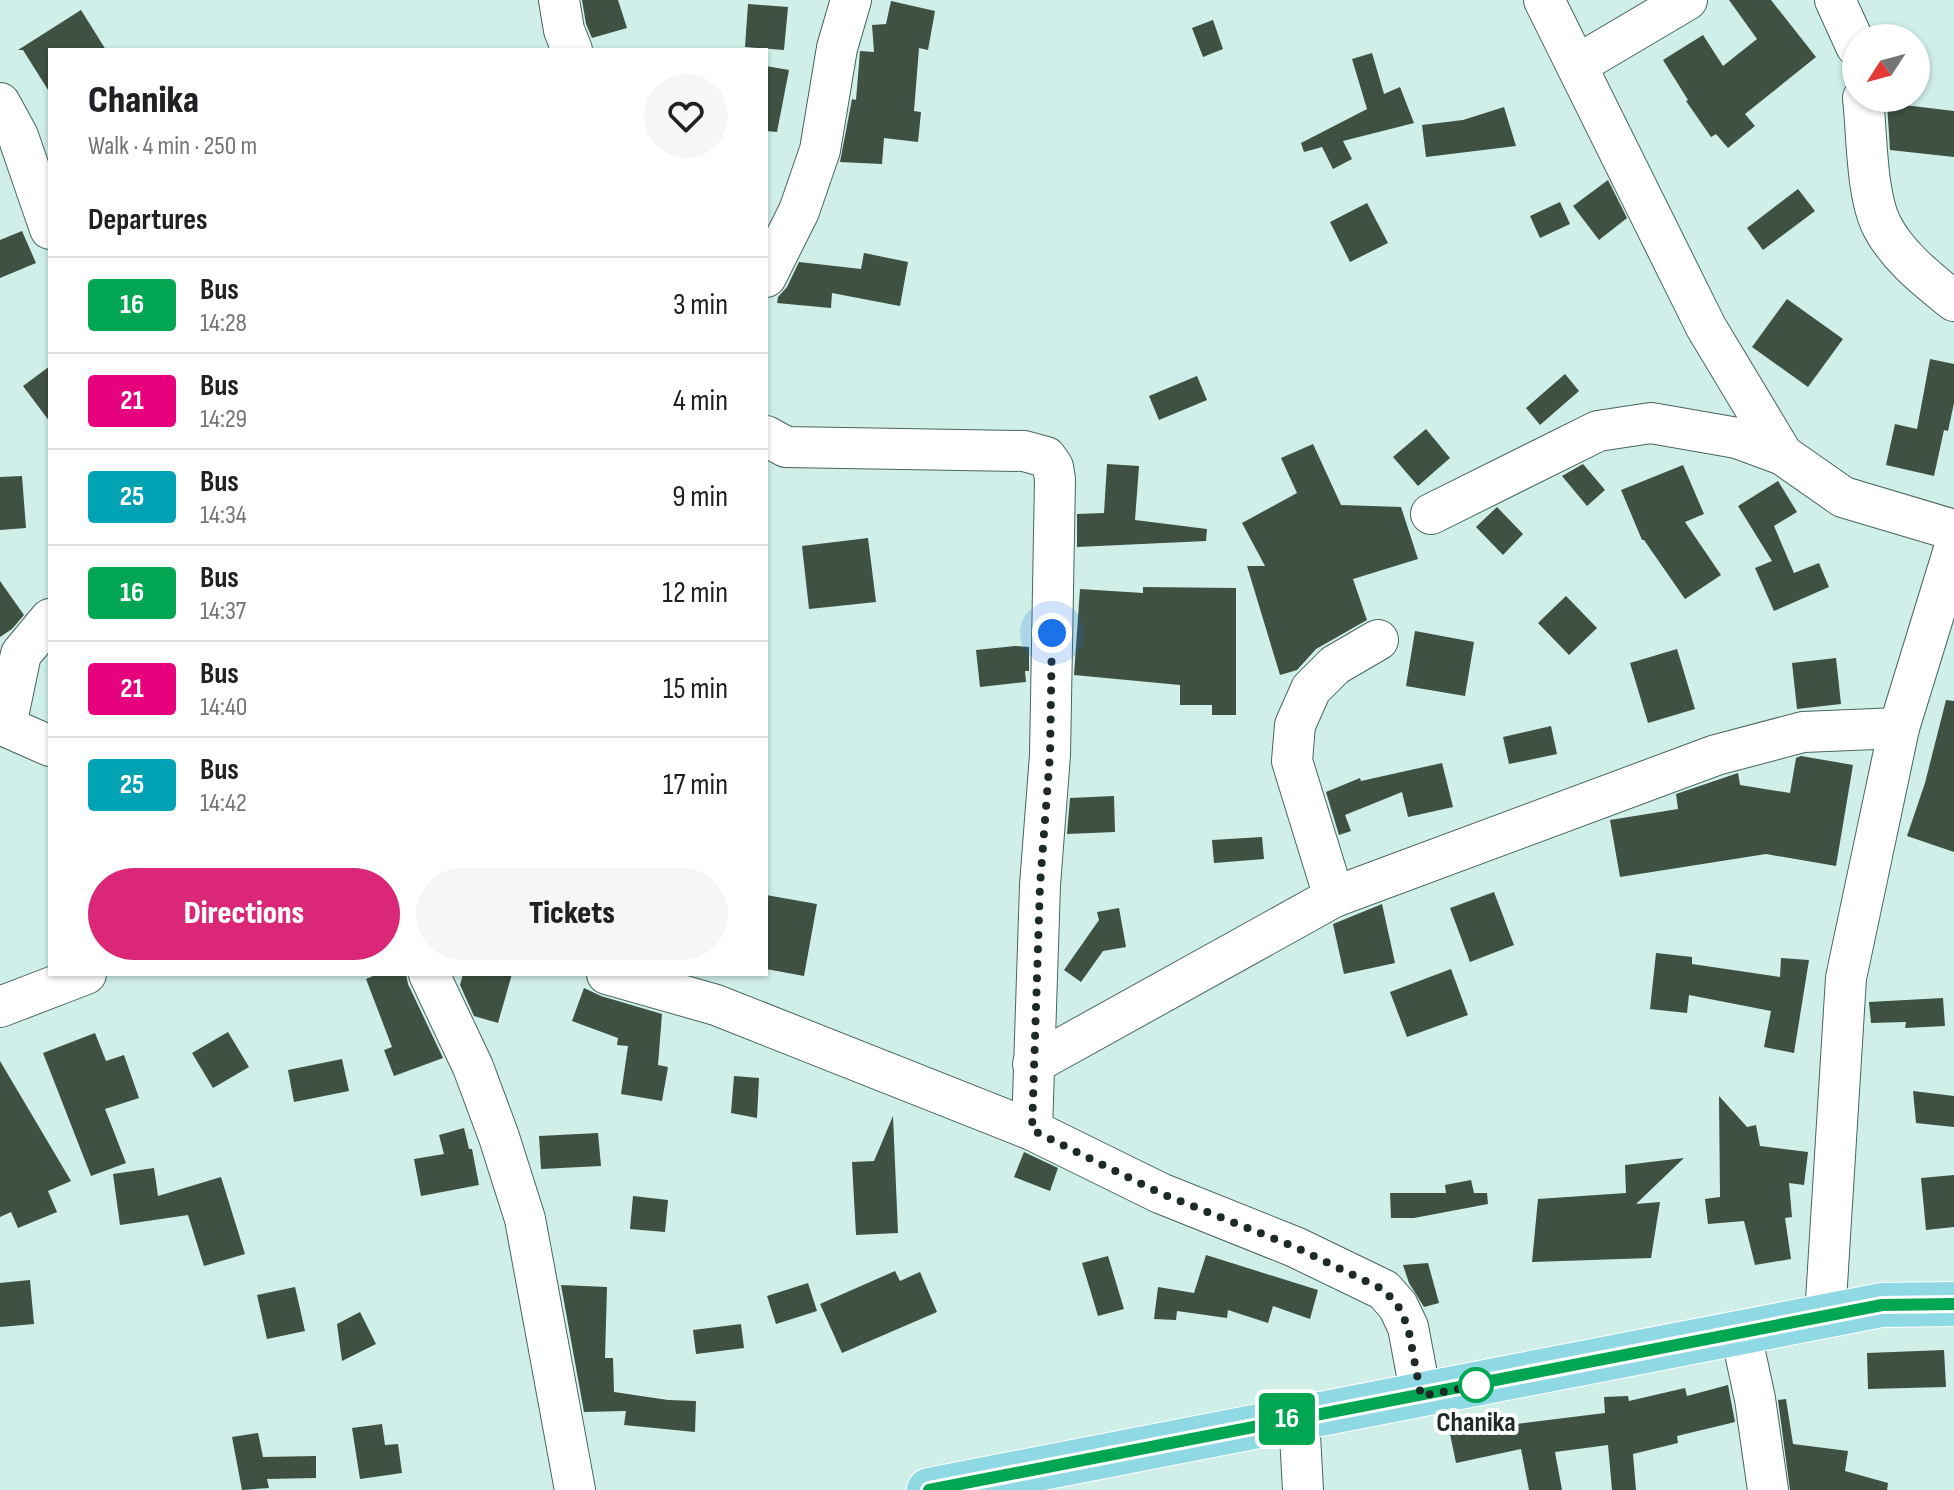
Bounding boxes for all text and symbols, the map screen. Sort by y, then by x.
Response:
north arrow [1842,24,1930,112]
map controls [1842,24,1930,112]
button: heart [644,74,728,158]
text: Chanika [88,78,199,123]
text: Walk · 4 min · 250 m [88,131,257,162]
text: Departures [88,202,208,238]
text: Bus [200,272,239,308]
text: 3 min [673,287,728,323]
text: 16 [120,288,144,321]
text: 14:28 [200,308,247,339]
text: Bus [200,368,239,404]
text: 4 min [673,383,728,419]
text: 21 [120,384,144,417]
text: 14:29 [200,404,247,435]
text: Bus [200,464,239,500]
text: 9 min [672,479,728,515]
text: 25 [120,480,144,513]
text: 14:34 [200,500,247,531]
text: Bus [200,560,239,596]
text: 12 min [662,575,728,611]
text: 16 [120,576,144,609]
text: 14:37 [200,596,246,627]
your location [1032,613,1072,653]
text: Bus [200,656,239,692]
text: 15 min [663,671,728,707]
text: 21 [120,672,144,705]
text: 14:40 [200,692,247,723]
text: Bus [200,752,239,788]
text: 17 min [663,767,728,803]
text: 25 [120,768,144,801]
text: 14:42 [200,788,247,819]
button: Directions [88,868,400,960]
button: Tickets [416,868,728,960]
marker: Chanika [1459,1368,1493,1402]
line badge: 16 [1251,1393,1323,1445]
text: 16 [1275,1402,1299,1435]
place label: Chanika [1436,1406,1516,1439]

